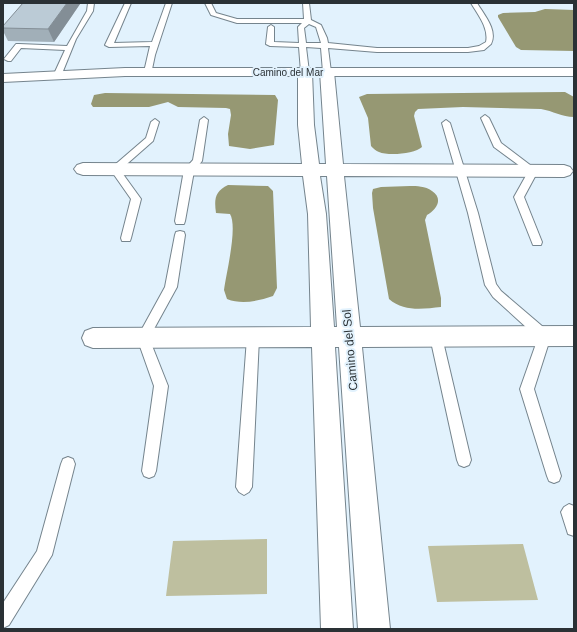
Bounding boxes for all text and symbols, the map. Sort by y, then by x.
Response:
street label: Camino del Mar [253,67,324,78]
street label: Camino del Sol [339,309,361,391]

